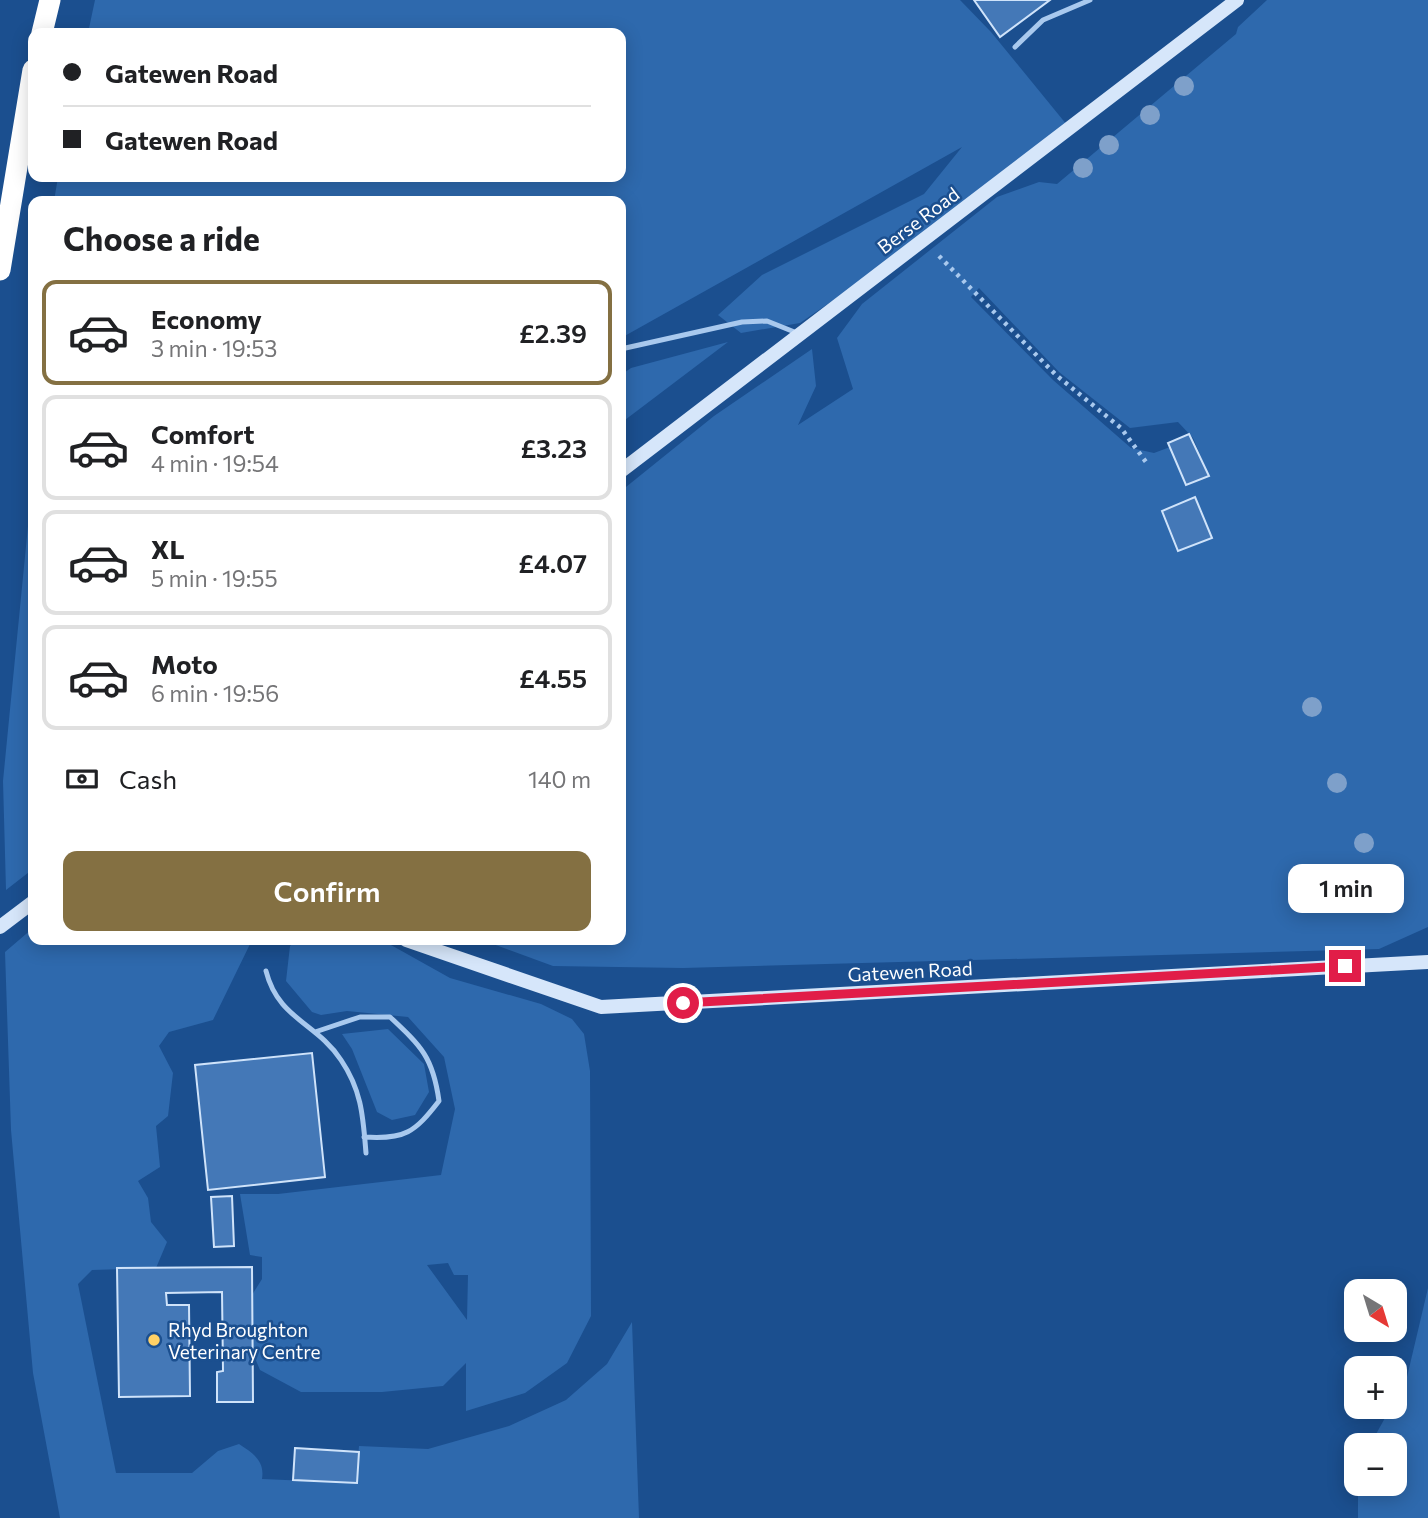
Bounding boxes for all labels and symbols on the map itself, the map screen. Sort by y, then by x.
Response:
street label: Berse Road [873,182,963,258]
callout: 1 min [1287,864,1403,914]
route end [1329,950,1361,982]
street label: Gatewen Road [847,956,973,986]
route start [667,987,699,1019]
north arrow [1344,1279,1407,1342]
place label: Rhyd Broughton Veterinary Centre [168,1318,321,1363]
marker: Rhyd Broughton Veterinary Centre [146,1332,162,1348]

